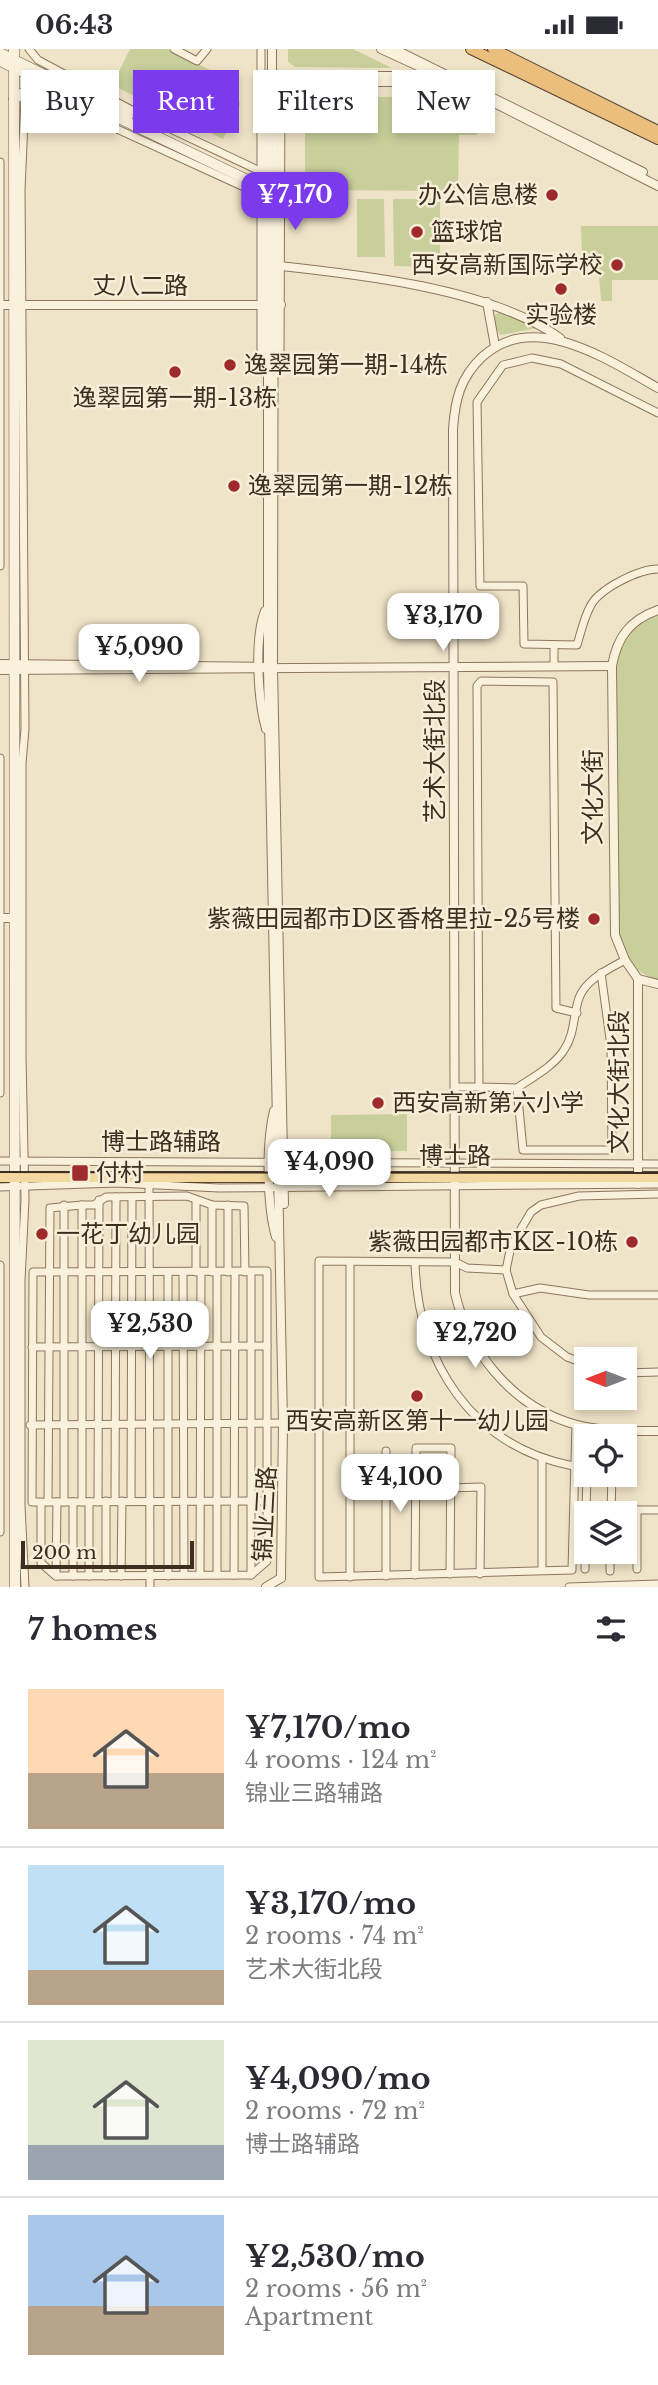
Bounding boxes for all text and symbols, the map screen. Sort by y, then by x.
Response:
text: 06:43 [35,9,113,41]
chip: Buy [21,70,119,133]
chip: Rent [133,70,239,133]
chip: Filters [253,70,378,133]
chip: New [392,70,495,133]
pin: ¥7,170 [238,173,352,232]
place label: 办公信息楼 [418,180,538,209]
text: ¥7,170 [257,181,333,209]
marker: 办公信息楼 [544,187,560,203]
place label: 篮球馆 [431,217,503,246]
marker: 篮球馆 [409,224,425,240]
place label: 西安高新国际学校 [411,250,603,279]
marker: 西安高新国际学校 [609,257,625,273]
street label: 丈八二路 [92,271,188,300]
marker: 实验楼 [553,281,569,297]
place label: 实验楼 [525,300,597,329]
place label: 逸翠园第一期-14栋 [244,350,448,379]
marker: 逸翠园第一期-14栋 [222,357,238,373]
marker: 逸翠园第一期-13栋 [167,364,183,380]
place label: 逸翠园第一期-13栋 [73,383,277,412]
place label: 逸翠园第一期-12栋 [248,471,453,500]
marker: 逸翠园第一期-12栋 [226,478,242,494]
pin: ¥3,170 [386,593,500,653]
text: ¥3,170 [403,602,483,630]
pin: ¥5,090 [82,625,196,684]
text: ¥5,090 [94,633,184,661]
street label: 艺术大街北段 [420,679,449,823]
street label: 文化大街 [578,749,607,845]
place label: 紫薇田园都市D区香格里拉-25号楼 [207,904,580,933]
marker: 紫薇田园都市D区香格里拉-25号楼 [586,911,602,927]
street label: 文化大街北段 [604,1010,633,1154]
place label: 西安高新第六小学 [392,1088,584,1117]
marker: 西安高新第六小学 [370,1095,386,1111]
street label: 博士路辅路 [101,1127,221,1156]
pin: ¥4,090 [272,1139,386,1199]
street label: 博士路 [419,1141,491,1170]
text: ¥4,090 [284,1148,374,1176]
place label: 付村 [96,1158,144,1187]
marker: 付村 [70,1163,90,1183]
place label: 一花丁幼儿园 [56,1219,200,1248]
marker: 一花丁幼儿园 [34,1226,50,1242]
place label: 紫薇田园都市K区-10栋 [368,1227,618,1256]
marker: 紫薇田园都市K区-10栋 [624,1234,640,1250]
pin: ¥2,530 [93,1301,207,1361]
text: ¥2,530 [107,1310,193,1338]
pin: ¥2,720 [418,1311,532,1370]
text: ¥2,720 [433,1319,517,1347]
north arrow [574,1347,637,1411]
map controls [574,1347,637,1564]
marker: 西安高新区第十一幼儿园 [409,1388,425,1404]
place label: 西安高新区第十一幼儿园 [285,1406,549,1435]
button: locate [574,1424,637,1487]
pin: ¥4,100 [343,1455,457,1514]
text: ¥4,100 [357,1463,443,1491]
street label: 锦业三路 [248,1465,281,1563]
button: layers [574,1501,637,1564]
scale bar [21,1538,194,1570]
text: 200 m [32,1541,97,1564]
icon: filters [592,1610,630,1648]
text: 7 homes [28,1611,157,1648]
text: ¥7,170/mo [245,1709,411,1746]
icon: home [84,1717,168,1801]
text: 4 rooms · 124 m² [245,1746,436,1774]
text: 锦业三路辅路 [245,1779,383,1807]
text: ¥3,170/mo [245,1885,416,1922]
icon: home [84,1893,168,1977]
text: 2 rooms · 74 m² [245,1922,424,1950]
text: 艺术大街北段 [245,1955,383,1983]
text: ¥4,090/mo [245,2060,431,2097]
icon: home [84,2068,168,2152]
text: 2 rooms · 72 m² [245,2097,425,2125]
text: 博士路辅路 [245,2130,360,2158]
text: ¥2,530/mo [245,2238,425,2275]
icon: home [84,2243,168,2327]
text: 2 rooms · 56 m² [245,2275,427,2303]
text: Apartment [245,2303,373,2331]

